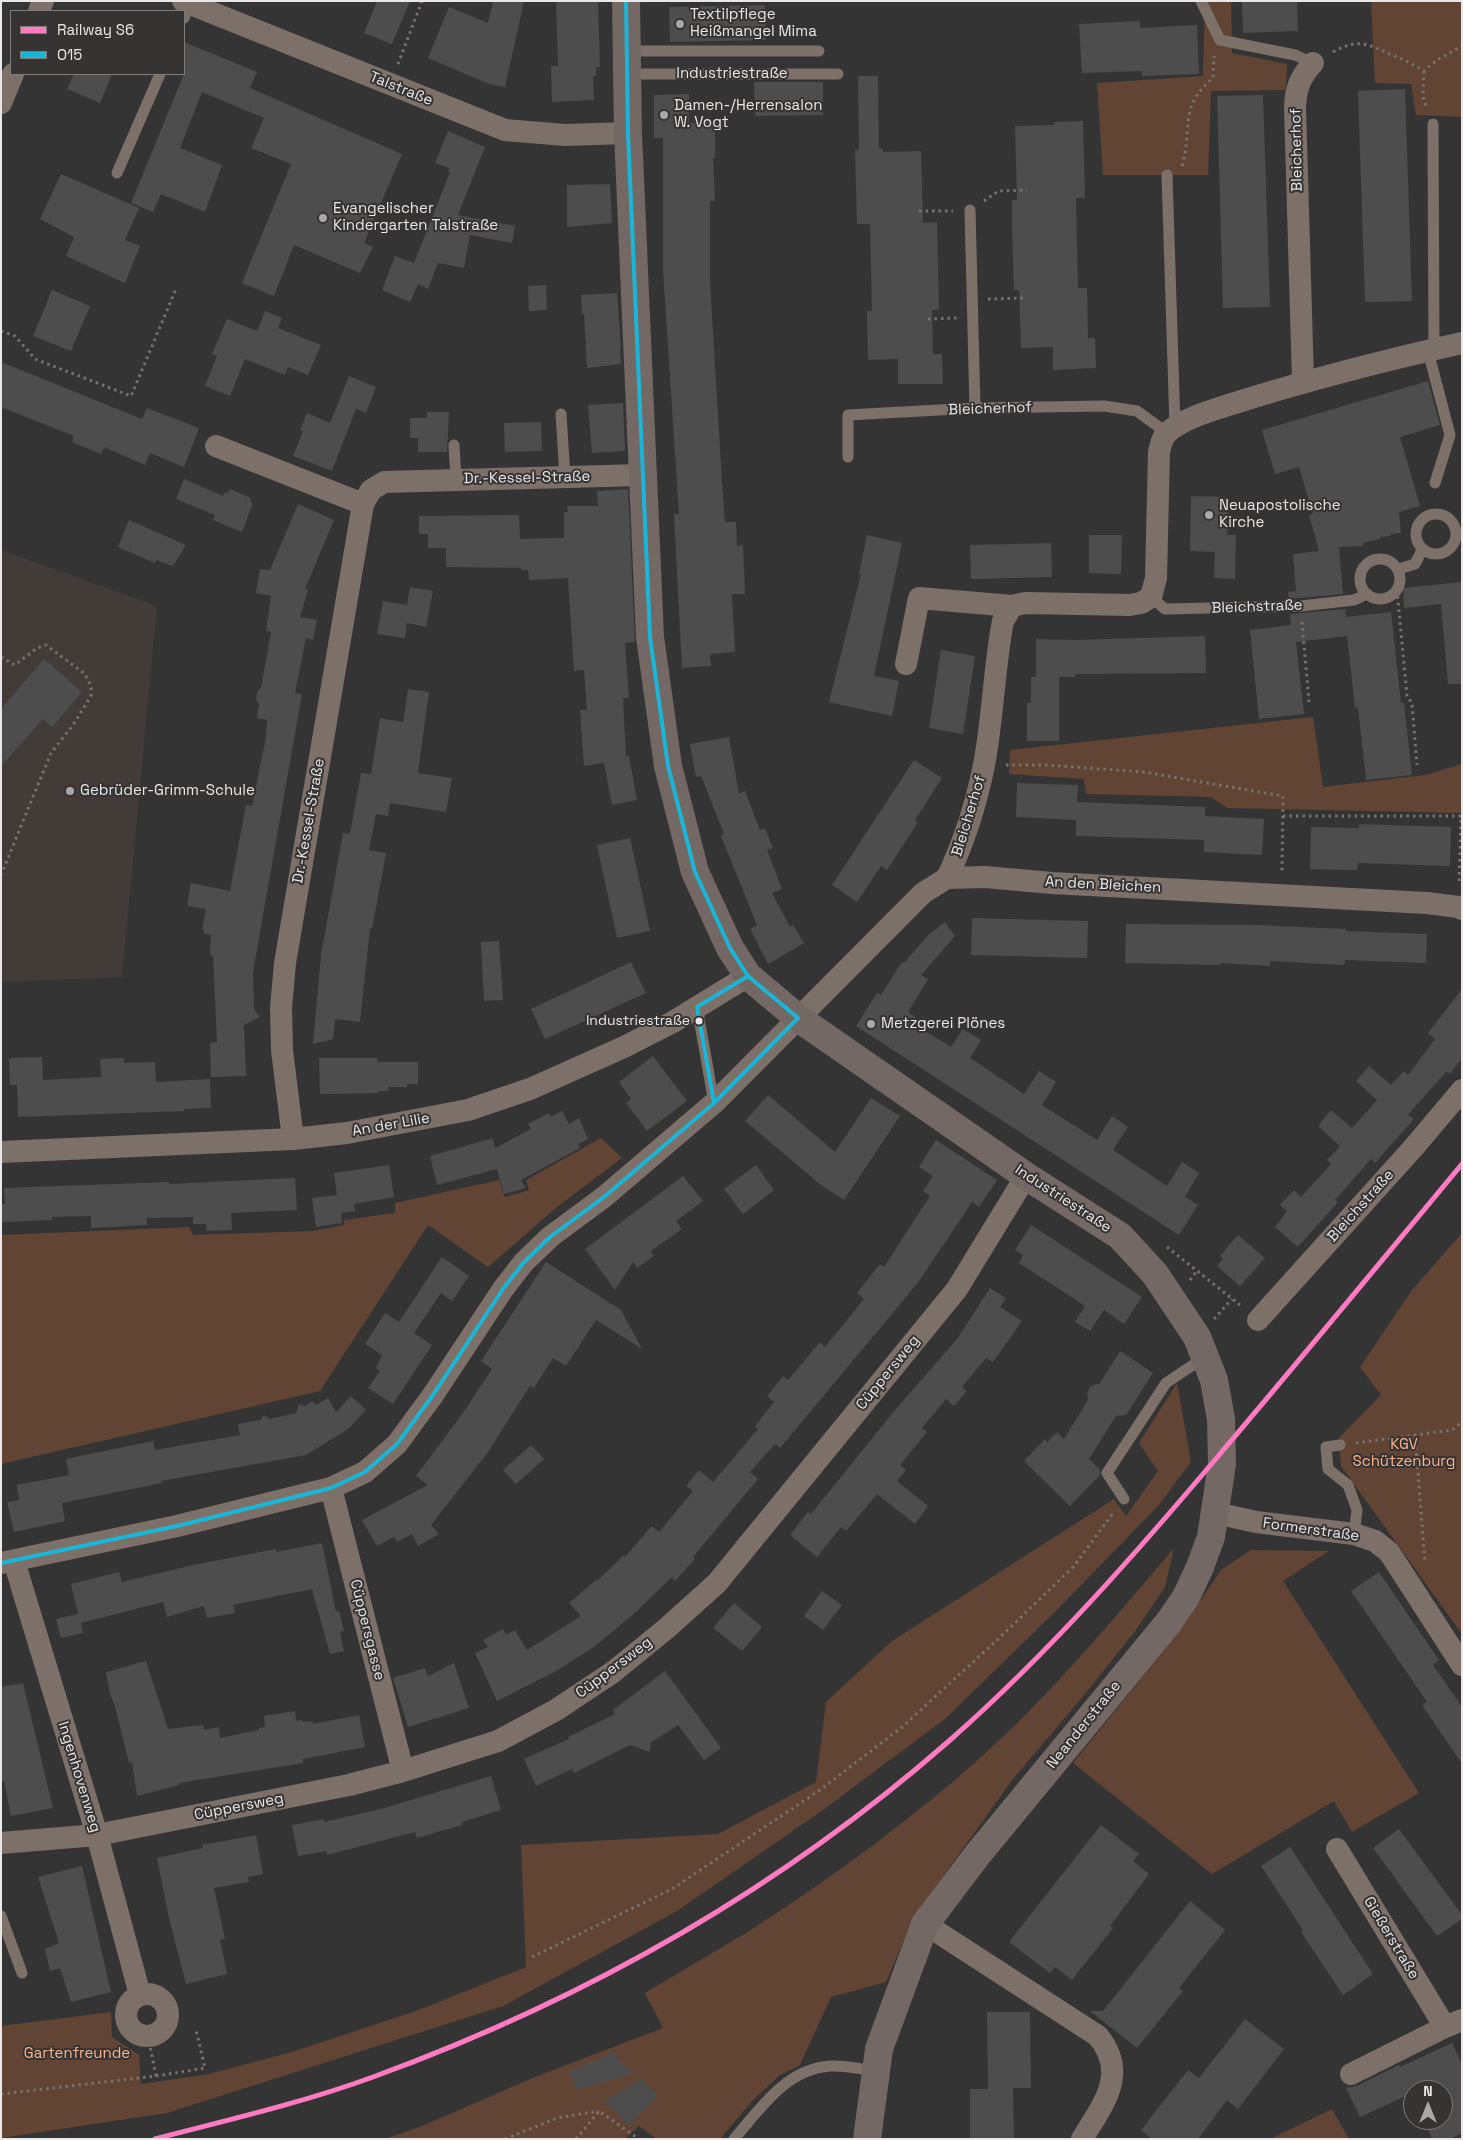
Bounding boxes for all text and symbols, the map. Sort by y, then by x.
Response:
place label: Textilpflege Heißmangel Mima [690,6,817,41]
legend [10,10,185,75]
marker: Textilpflege Heißmangel Mima [674,18,686,30]
text: Railway S6 [57,20,134,39]
text: O15 [57,45,82,64]
street label: Industriestraße [676,65,788,83]
street label: Talstraße [367,68,435,110]
place label: Damen-/Herrensalon W. Vogt [674,97,822,132]
street label: Bleicherhof [1287,108,1307,192]
marker: Damen-/Herrensalon W. Vogt [658,109,670,121]
place label: Evangelischer Kindergarten Talstraße [333,200,498,235]
marker: Evangelischer Kindergarten Talstraße [317,212,329,224]
street label: Bleicherhof [948,399,1032,419]
street label: Dr.-Kessel-Straße [464,468,590,488]
place label: Neuapostolische Kirche [1219,497,1341,532]
marker: Neuapostolische Kirche [1203,509,1215,521]
street label: Bleichstraße [1211,596,1303,618]
street label: Dr.-Kessel-Straße [289,757,329,885]
street label: Bleicherhof [948,773,990,859]
place label: Gebrüder-Grimm-Schule [80,782,255,800]
marker: Gebrüder-Grimm-Schule [64,785,76,797]
street label: An den Bleichen [1044,873,1162,897]
place label: Industriestraße [586,1013,690,1029]
place label: Metzgerei Plönes [881,1015,1005,1033]
marker: Industriestraße [694,1016,704,1026]
marker: Metzgerei Plönes [865,1018,877,1030]
street label: An der Lilie [351,1109,431,1141]
street label: Industriestraße [1011,1161,1115,1237]
street label: Bleichstraße [1324,1166,1398,1246]
street label: Cüppersweg [852,1332,924,1414]
park label: KGV Schützenburg [1353,1436,1455,1471]
street label: Formerstraße [1262,1514,1360,1546]
street label: Cüppersgasse [346,1578,388,1682]
street label: Cüppersweg [572,1634,656,1702]
street label: Neanderstraße [1043,1678,1125,1772]
street label: Ingenhovenweg [54,1719,104,1835]
street label: Cüppersweg [193,1790,285,1824]
street label: Gießerstraße [1359,1893,1423,1983]
park label: Gartenfreunde [24,2045,130,2063]
north arrow [1403,2080,1453,2130]
text: N [1423,2082,1433,2100]

